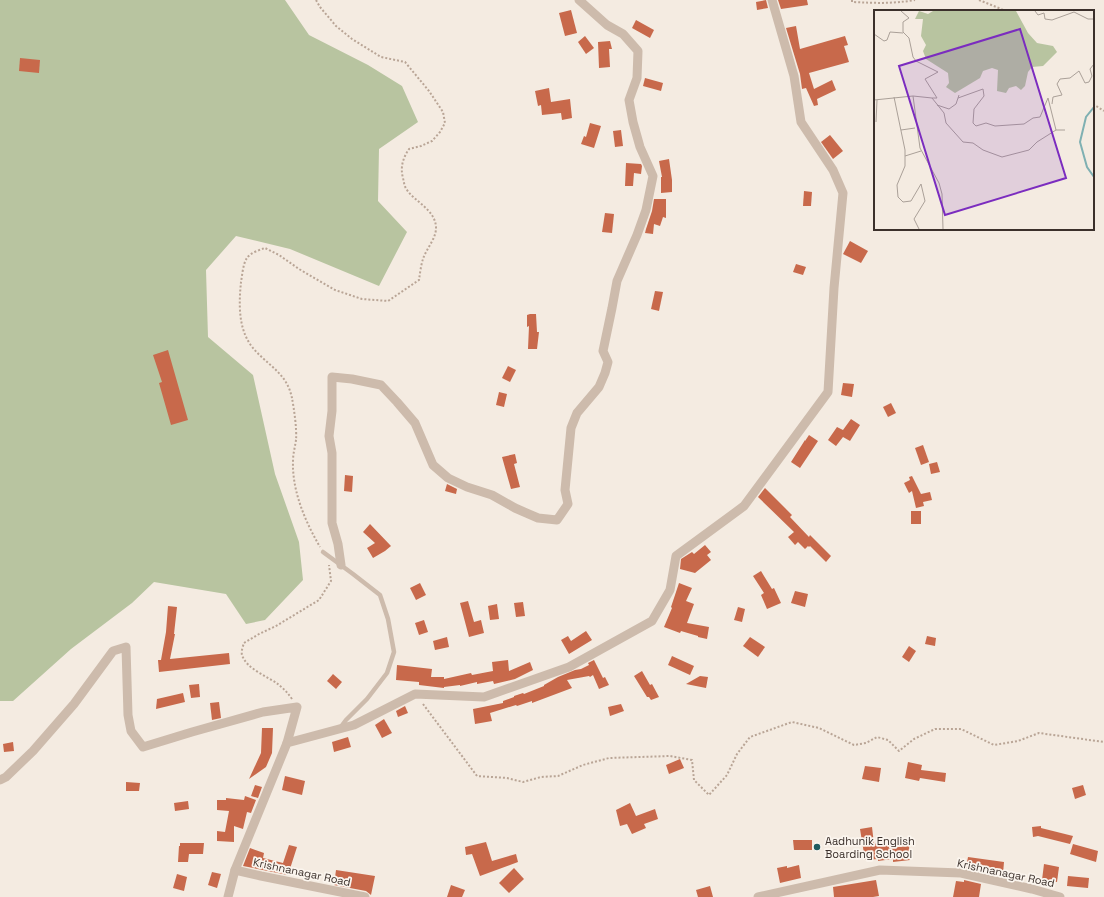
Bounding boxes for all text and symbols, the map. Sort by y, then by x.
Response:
inset map [874,10,1094,230]
place label: Aadhunik English Boarding School [825,834,915,861]
marker: Aadhunik English Boarding School [812,842,822,852]
street label: Krishnanagar Road [252,855,352,889]
street label: Krishnanagar Road [956,856,1056,890]

